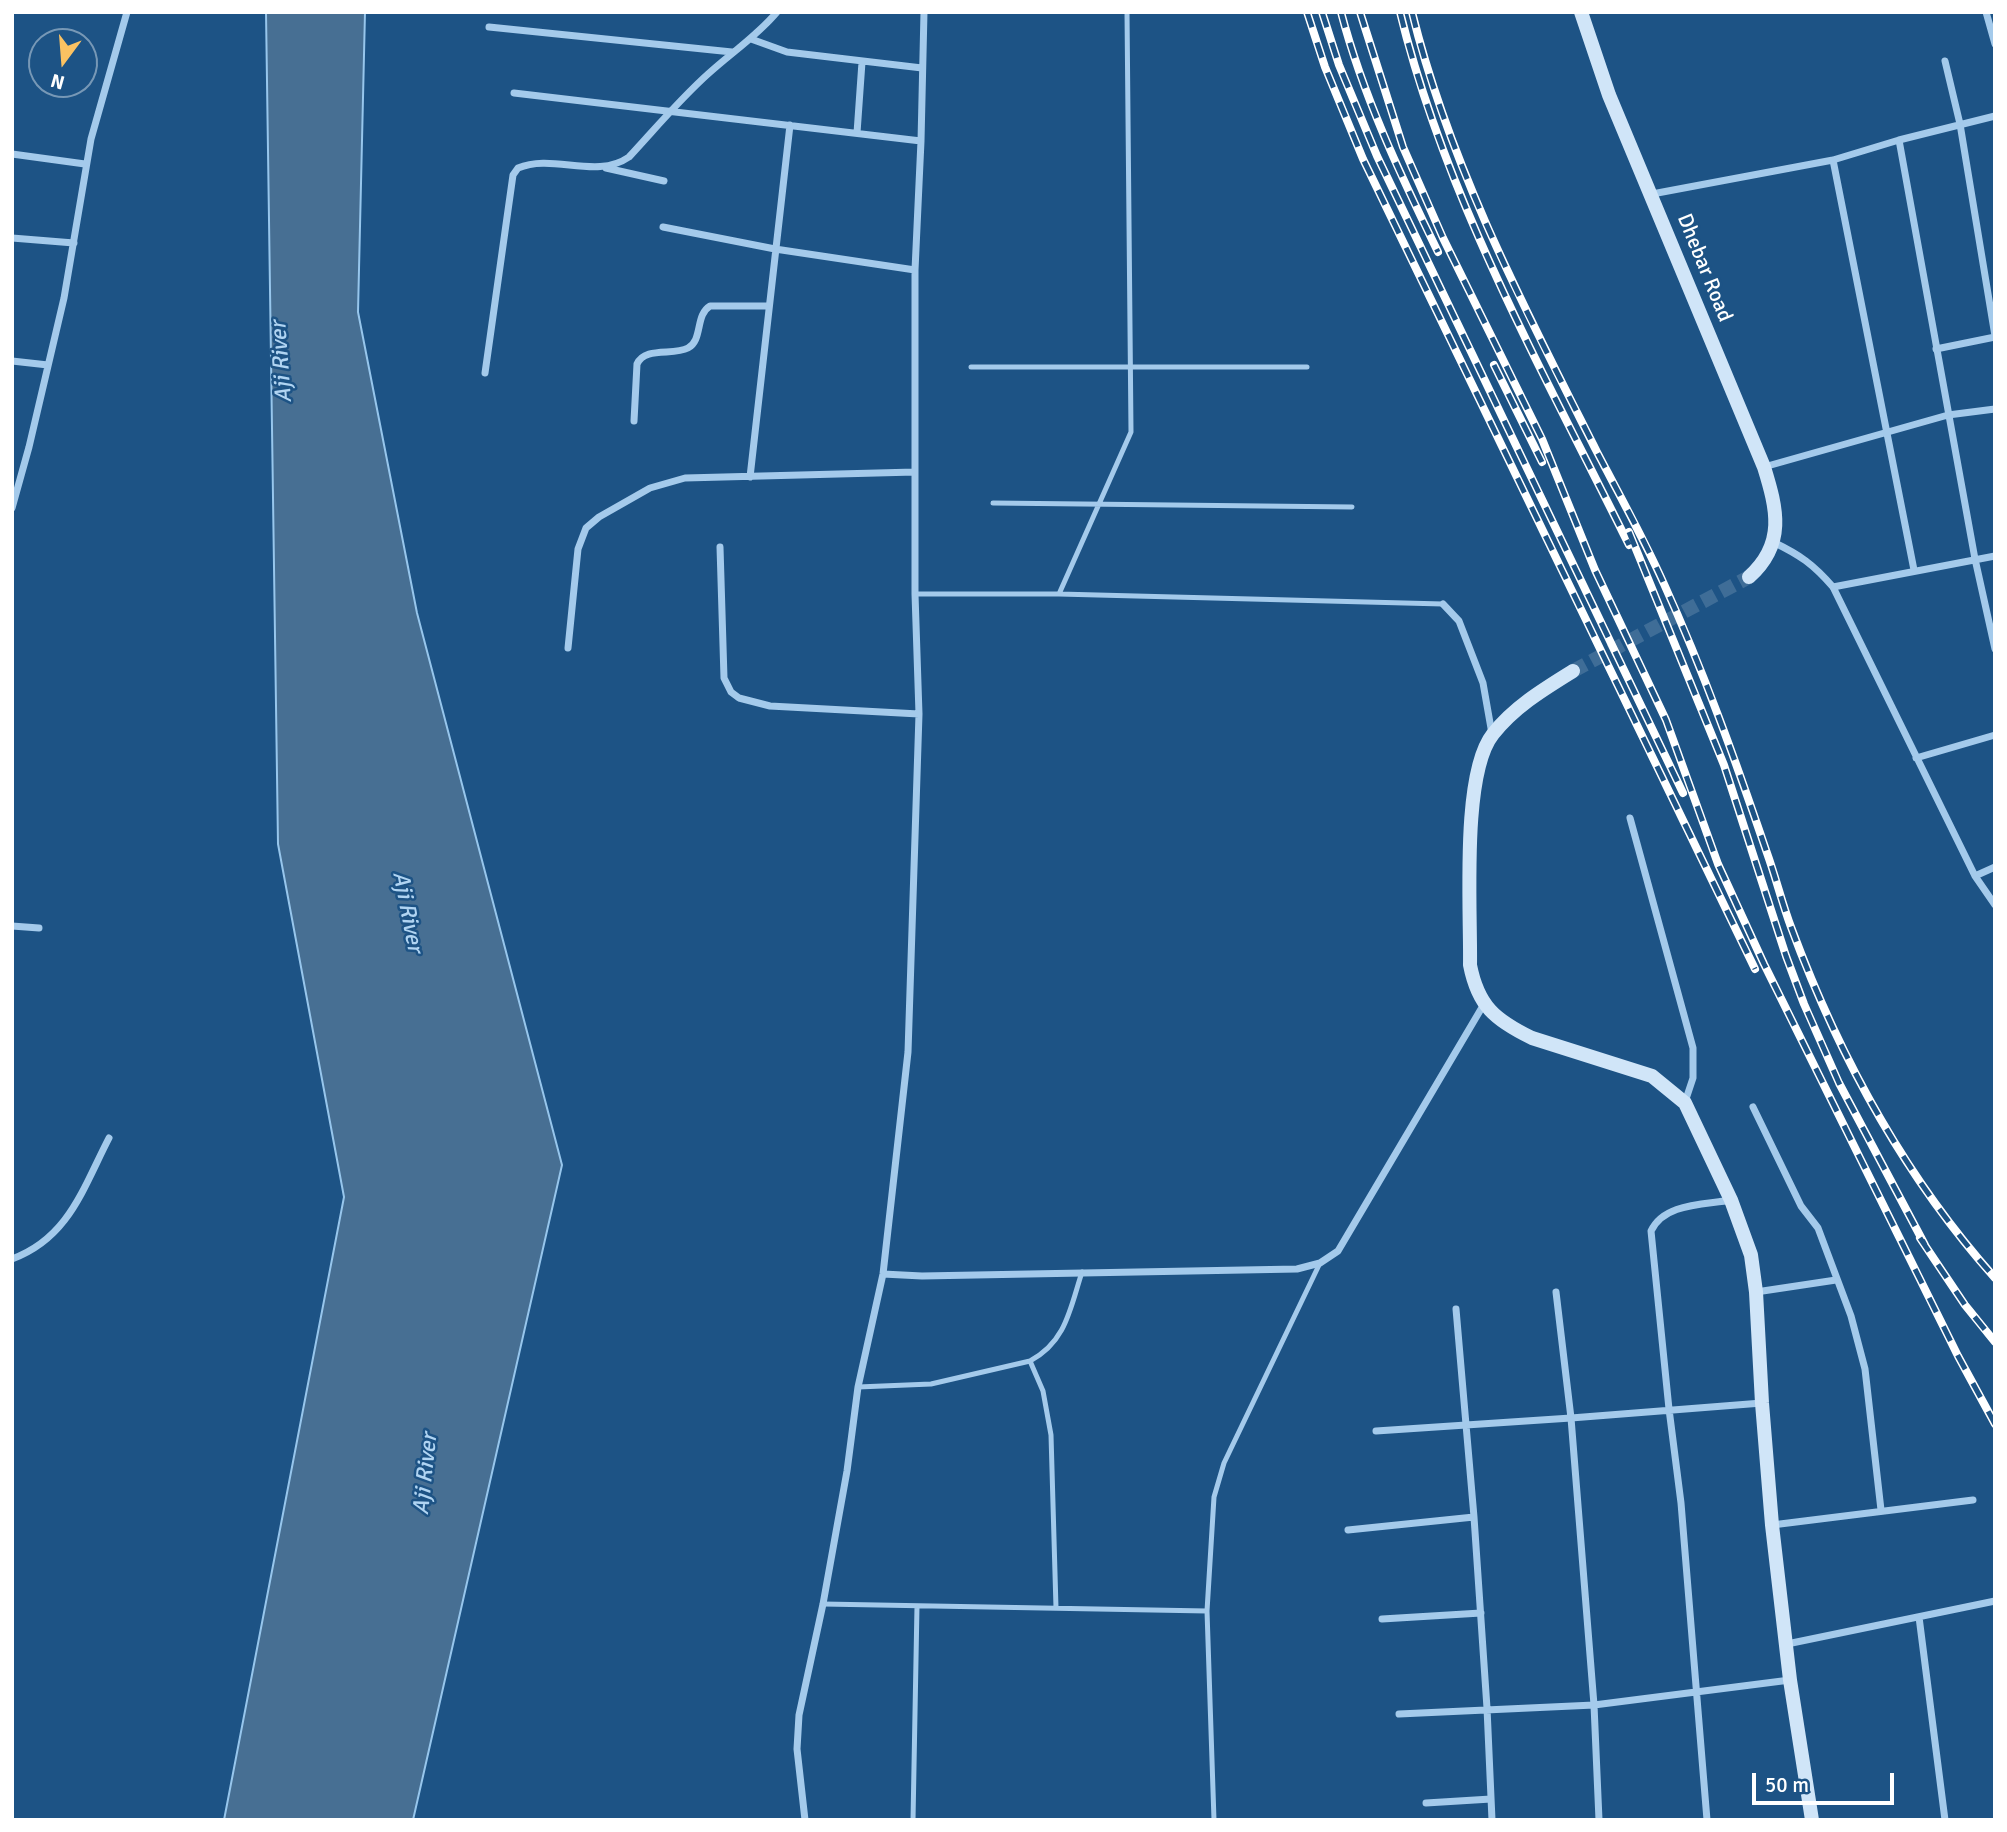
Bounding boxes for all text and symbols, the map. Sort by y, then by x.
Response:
north arrow [28,28,98,98]
text: N [48,68,67,95]
street label: Dhebar Road [1671,210,1737,326]
water label: Aji River [265,320,299,404]
water label: Aji River [386,869,428,955]
water label: Aji River [408,1432,444,1516]
scale bar [1755,1758,1897,1802]
text: 50 m [1765,1772,1809,1798]

